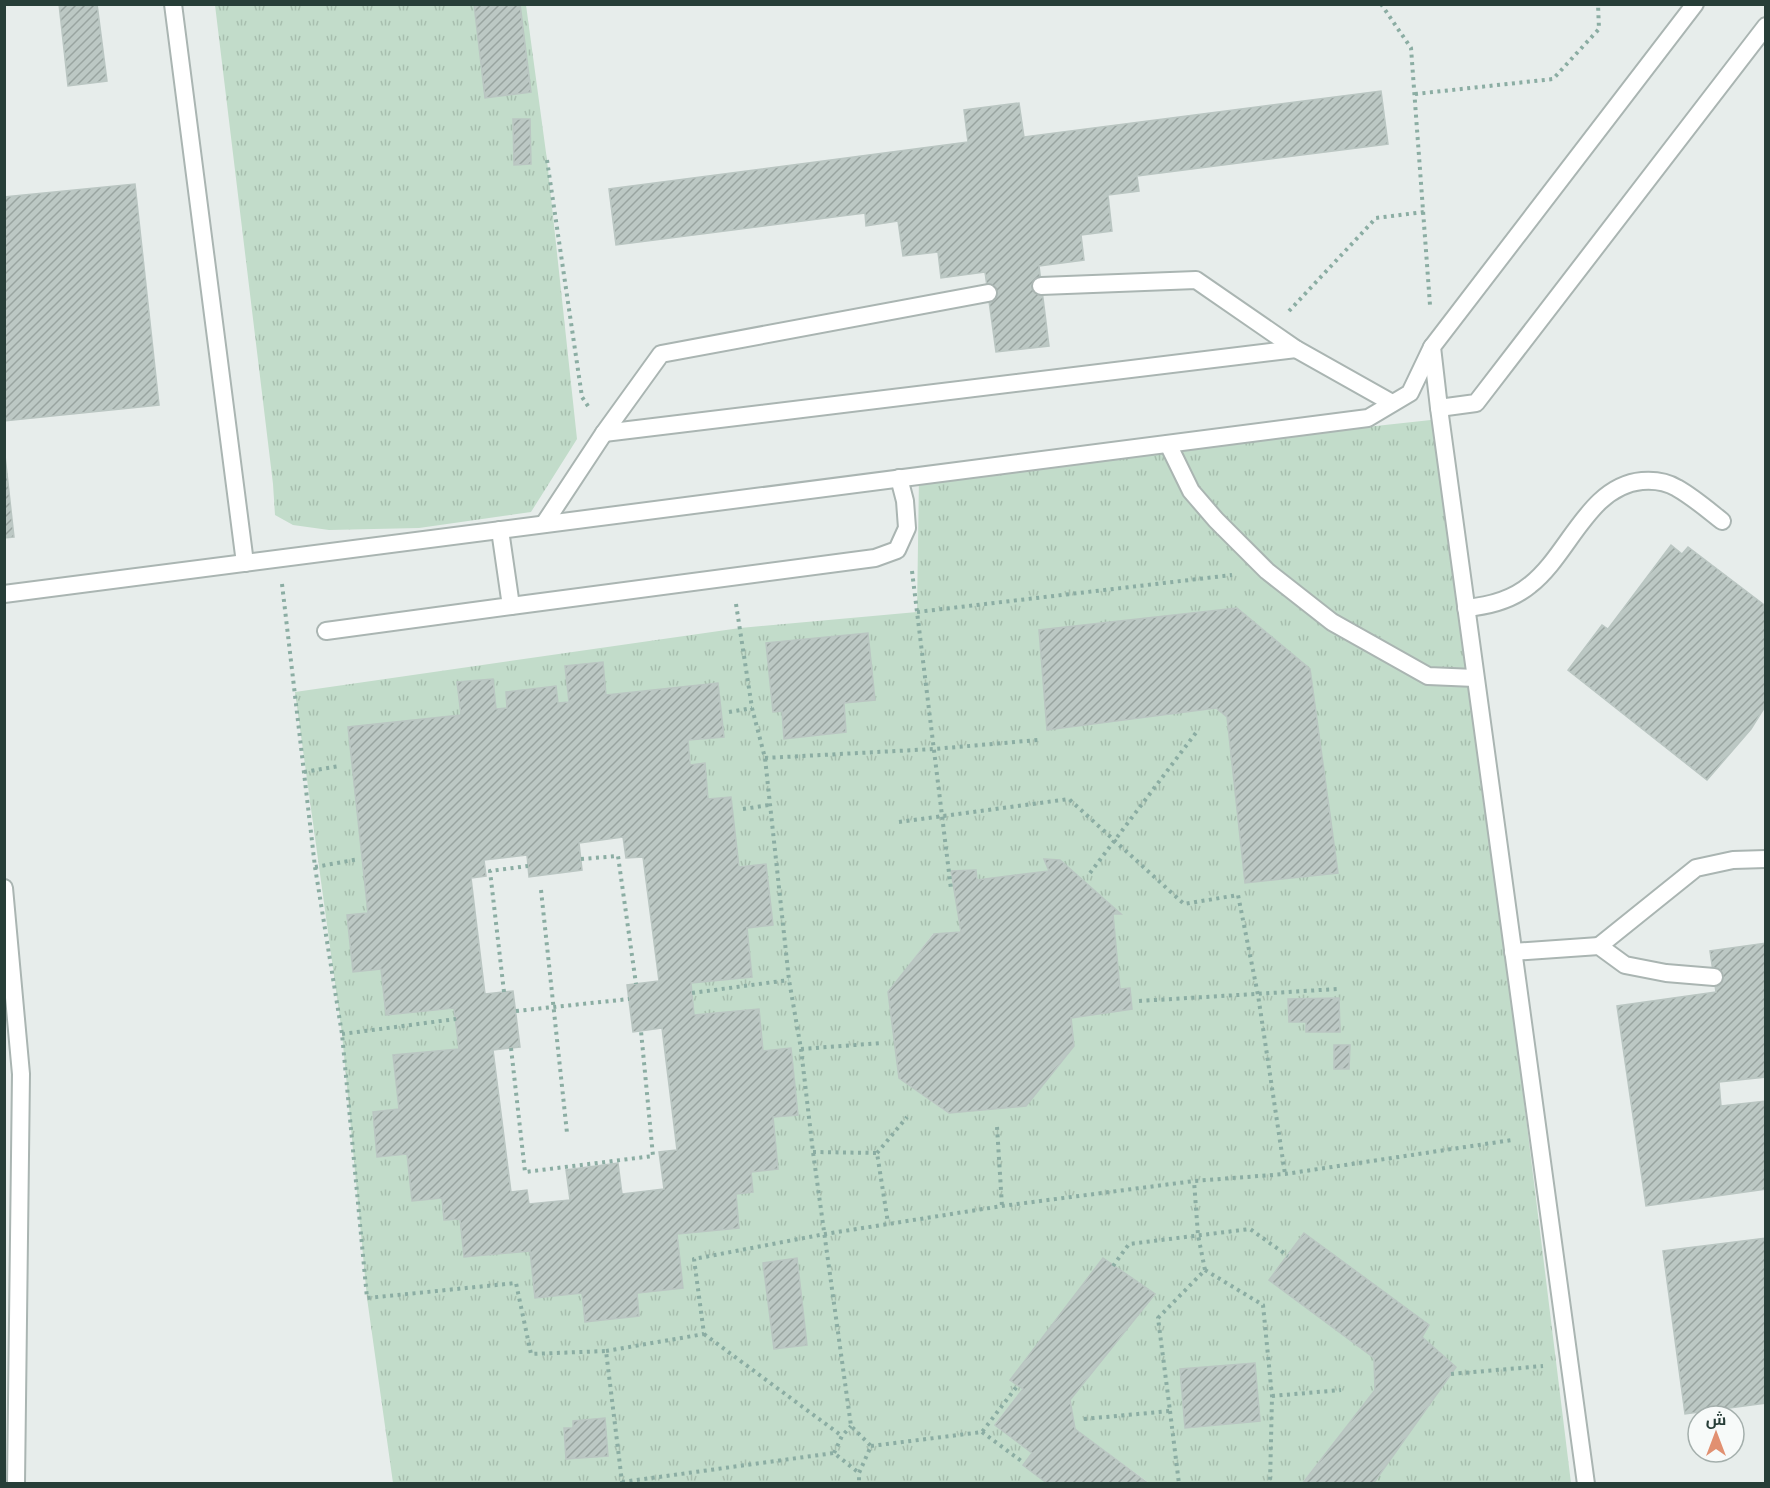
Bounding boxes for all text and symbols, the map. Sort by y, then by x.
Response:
north arrow [1686,1404,1746,1464]
text: ش [1706,1410,1726,1429]

